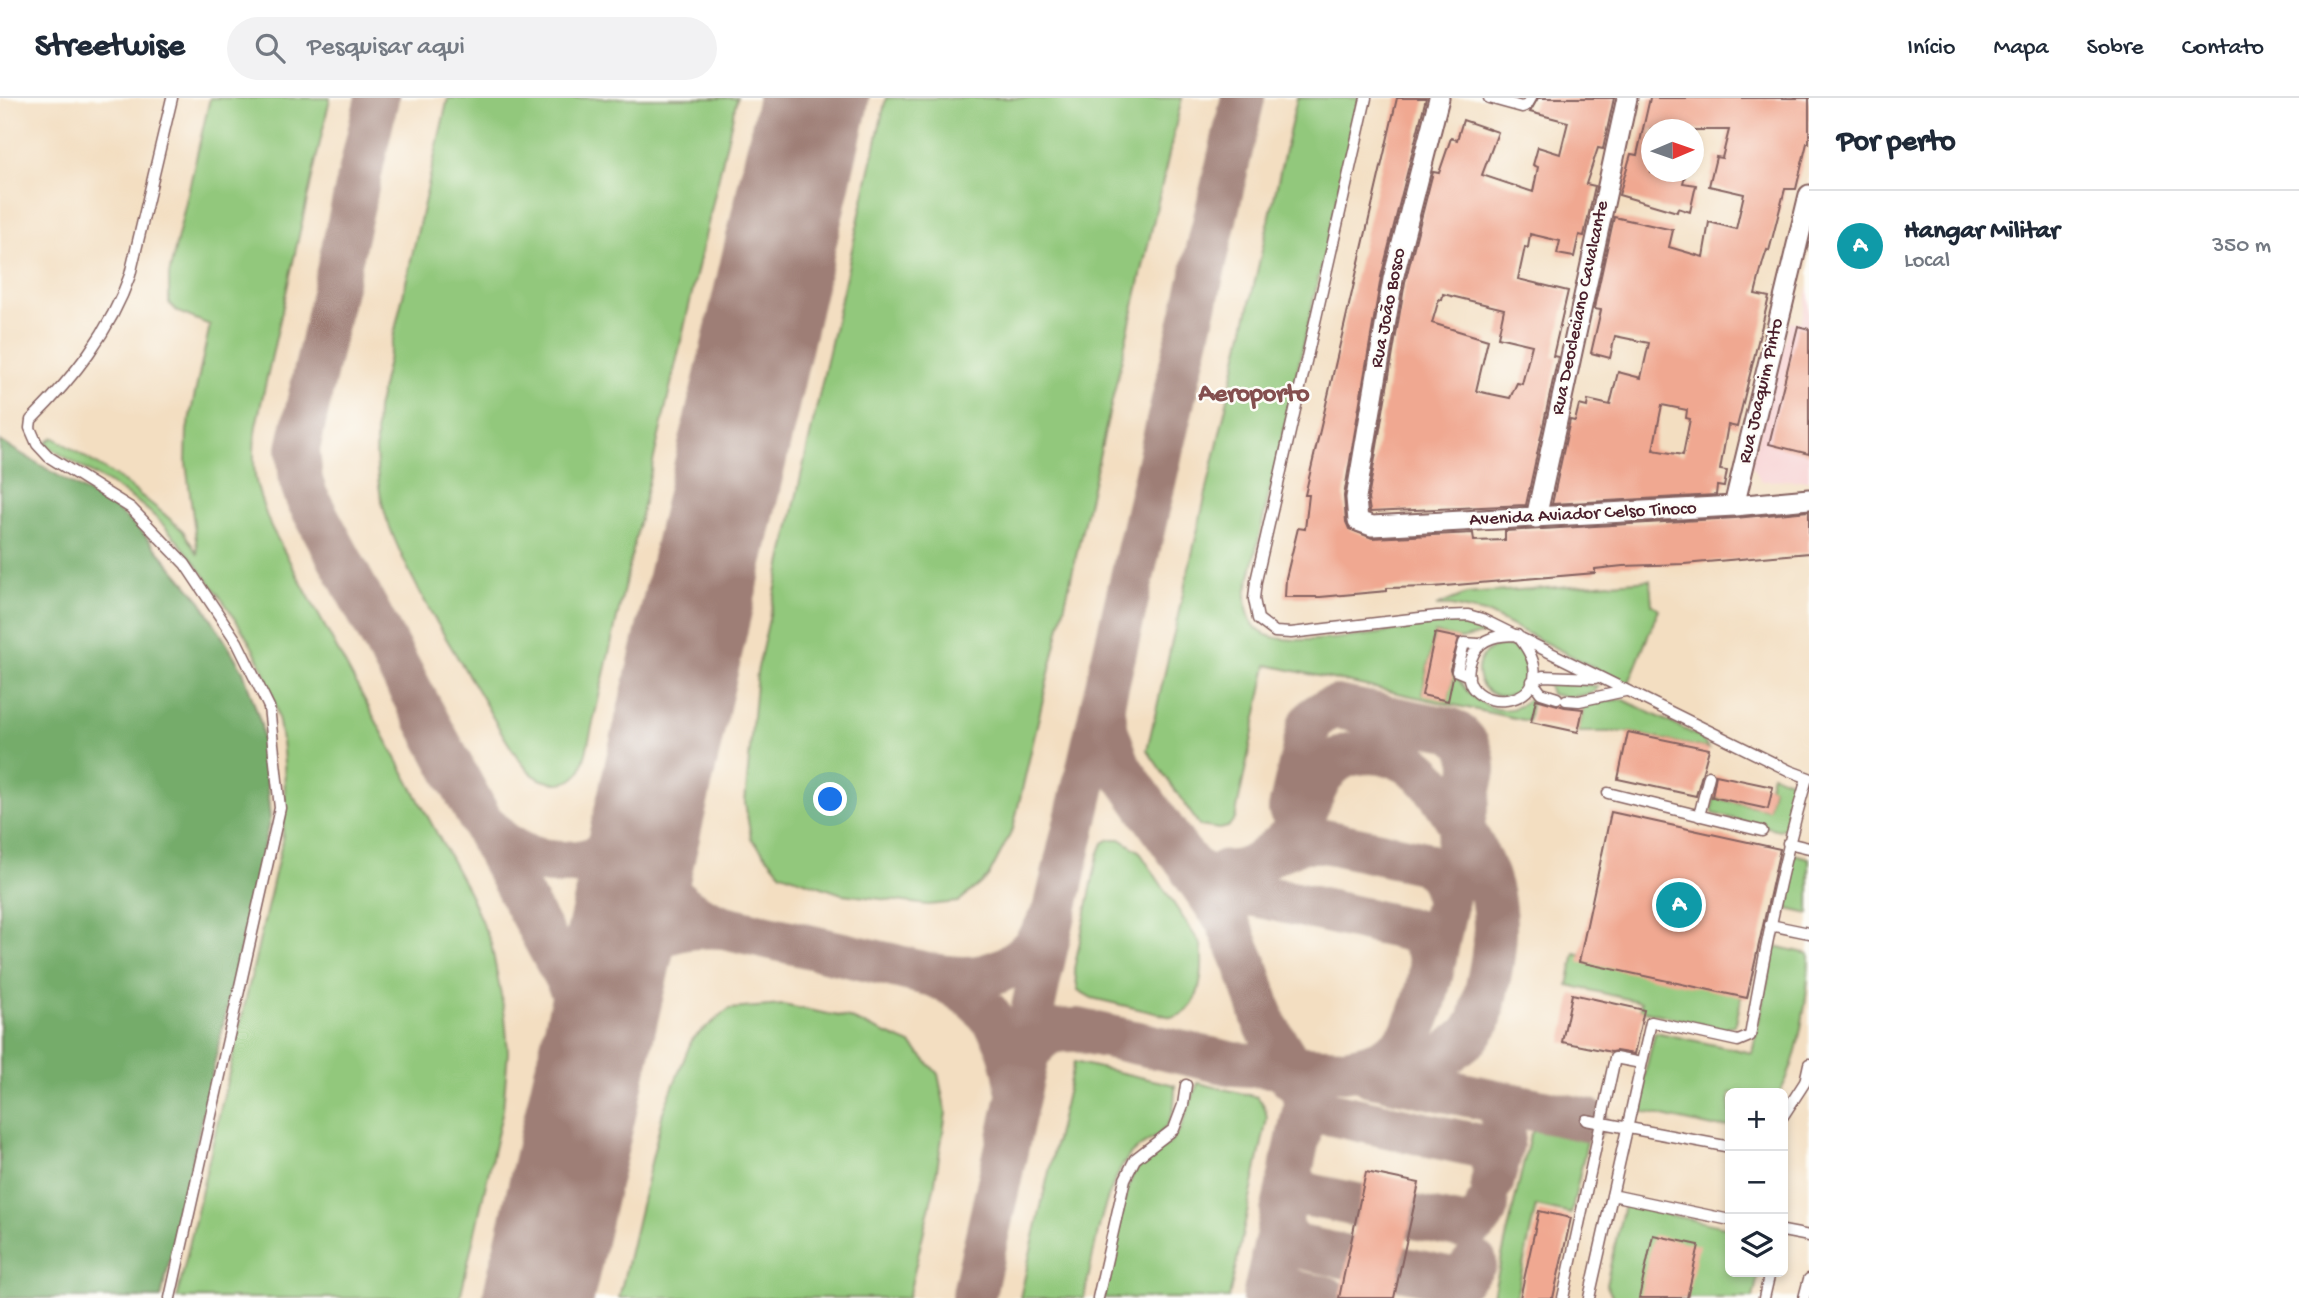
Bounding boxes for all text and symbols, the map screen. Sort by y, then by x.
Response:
search box [227,17,717,80]
text: Streetwise [35,29,185,67]
icon: search [251,29,289,67]
text: Pesquisar aqui [307,33,465,64]
text: Início [1907,34,1955,63]
text: Mapa [1993,34,2049,63]
text: Sobre [2087,34,2144,63]
text: Contato [2182,34,2264,63]
north arrow [1641,119,1704,182]
text: Por perto [1837,126,1956,161]
street label: Rua Deocleciano Cavalcante [1547,199,1615,417]
text: Hangar Militar [1904,217,2060,248]
text: A [1853,233,1867,260]
text: 350 m [2212,233,2271,260]
street label: Rua João Bosco [1366,246,1412,370]
text: Local [1904,248,1950,275]
street label: Rua Joaquim Pinto [1734,316,1790,466]
district label: Aeroporto [1197,380,1310,411]
street label: Avenida Aviador Celso Tinoco [1469,498,1697,532]
your location [813,782,847,816]
pin: A [1656,879,1702,931]
map controls [1725,1088,1788,1277]
button: + [1725,1088,1788,1151]
button: − [1725,1151,1788,1214]
button: layers [1725,1214,1788,1277]

